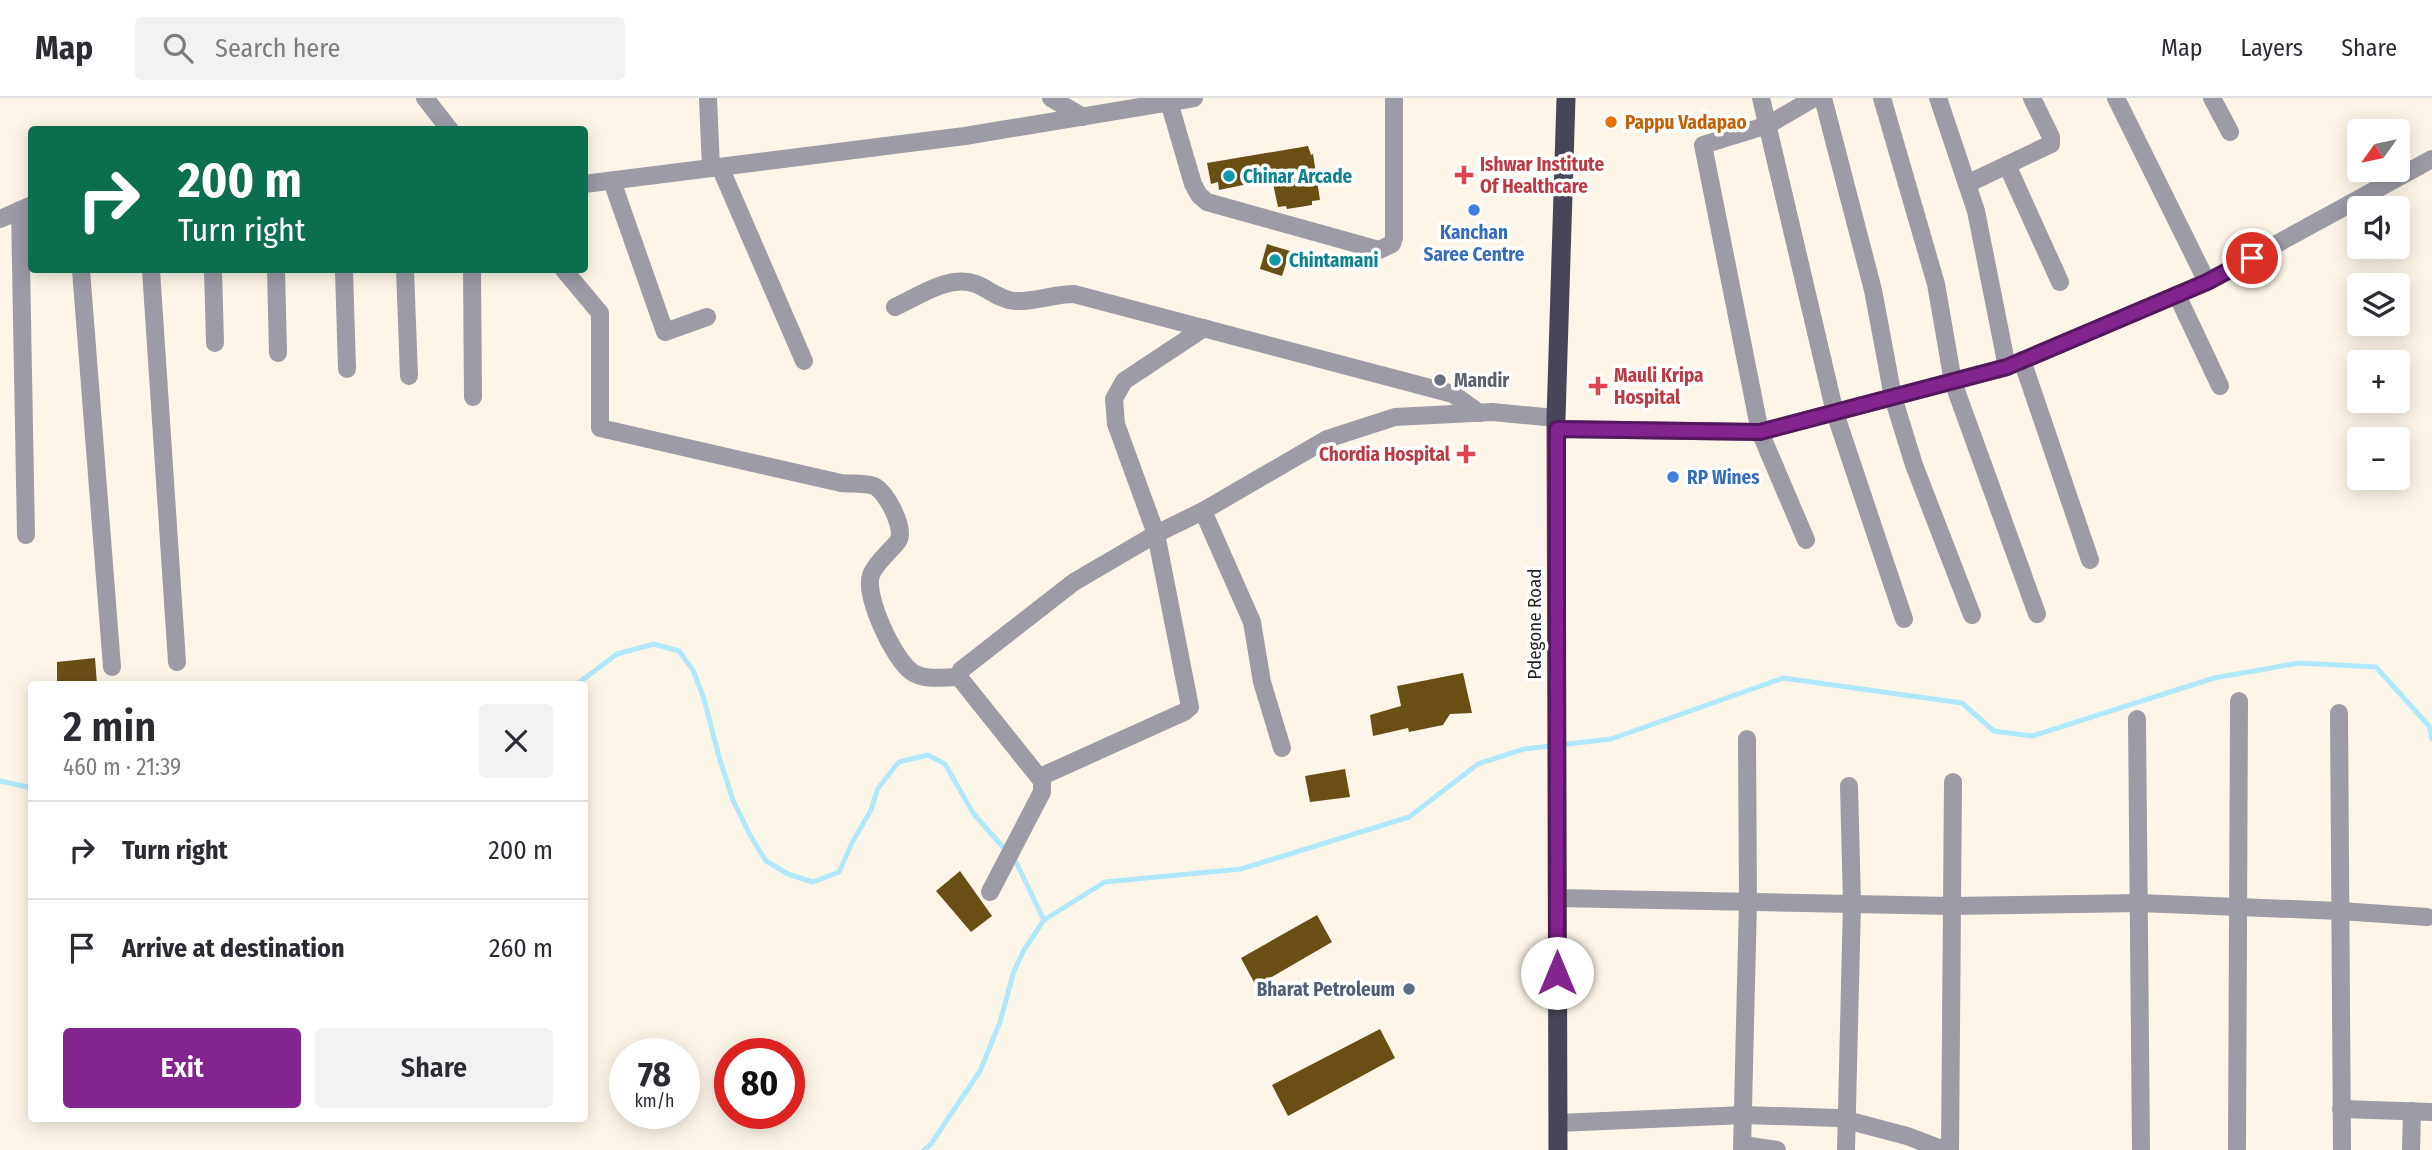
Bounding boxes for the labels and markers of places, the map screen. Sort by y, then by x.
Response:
place label: Pappu Vadapao [1625,111,1747,134]
marker: Pappu Vadapao [1603,114,1619,130]
place label: Ishwar Institute Of Healthcare [1480,153,1604,198]
place label: Chinar Arcade [1243,165,1353,188]
marker: Ishwar Institute Of Healthcare [1454,165,1474,185]
marker: Chinar Arcade [1221,168,1237,184]
marker: Kanchan Saree Centre [1466,202,1482,218]
place label: Kanchan Saree Centre [1424,221,1525,266]
pin [2222,228,2282,288]
place label: Chintamani [1289,249,1378,272]
marker: Chintamani [1267,252,1283,268]
place label: Mauli Kripa Hospital [1614,364,1704,409]
place label: Mandir [1454,369,1510,392]
marker: Mandir [1432,372,1448,388]
marker: Mauli Kripa Hospital [1588,376,1608,396]
place label: Chordia Hospital [1319,443,1451,466]
marker: Chordia Hospital [1456,444,1476,464]
place label: RP Wines [1687,466,1760,489]
marker: RP Wines [1665,469,1681,485]
place label: Bharat Petroleum [1257,978,1395,1001]
marker: Bharat Petroleum [1401,981,1417,997]

